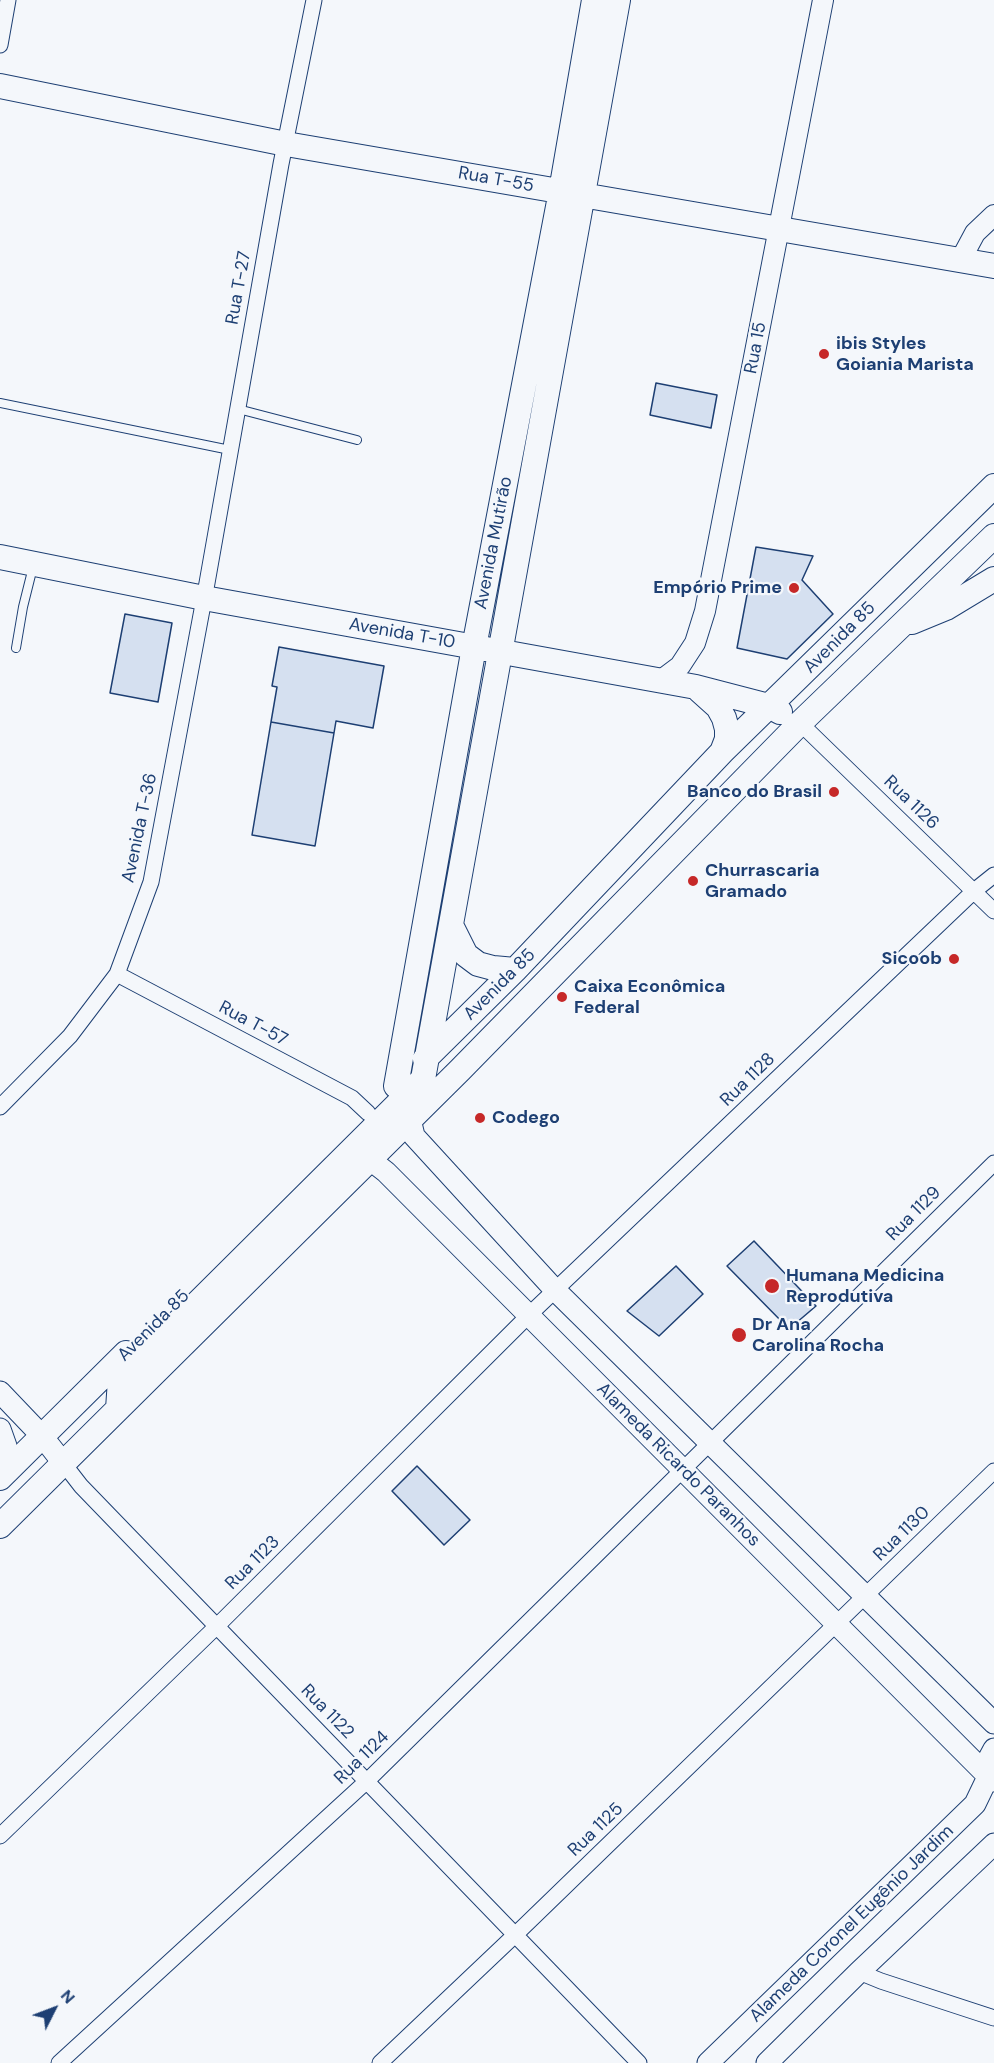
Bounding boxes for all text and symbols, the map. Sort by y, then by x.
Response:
street label: Rua T-55 [456,163,536,197]
street label: Rua T-27 [222,250,256,326]
street label: Rua 15 [740,320,772,376]
place label: ibis Styles Goiania Marista [836,333,974,376]
marker: ibis Styles Goiania Marista [817,347,831,361]
street label: Avenida Mutirão [471,475,517,611]
place label: Empório Prime [653,577,782,599]
marker: Empório Prime [787,581,801,595]
street label: Avenida 85 [800,598,880,678]
street label: Avenida T-10 [347,614,457,654]
street label: Avenida T-36 [118,771,162,885]
street label: Rua 1126 [879,771,943,835]
place label: Banco do Brasil [687,781,822,803]
marker: Banco do Brasil [827,785,841,799]
place label: Churrascaria Gramado [705,860,820,902]
marker: Churrascaria Gramado [686,874,700,888]
street label: Avenida 85 [460,945,540,1025]
place label: Sicoob [882,948,942,970]
marker: Sicoob [947,952,961,966]
place label: Caixa Econômica Federal [574,976,725,1018]
marker: Caixa Econômica Federal [555,990,569,1004]
street label: Rua T-57 [215,997,291,1051]
street label: Rua 1128 [716,1049,780,1111]
place label: Codego [492,1107,560,1129]
marker: Codego [473,1111,487,1125]
street label: Rua 1129 [882,1182,946,1246]
place label: Humana Medicina Reprodutiva [786,1265,944,1308]
marker: Humana Medicina Reprodutiva [763,1277,781,1295]
street label: Avenida 85 [114,1286,194,1366]
place label: Dr Ana Carolina Rocha [752,1314,884,1356]
marker: Dr Ana Carolina Rocha [730,1326,748,1344]
street label: Alameda Ricardo Paranhos [592,1379,764,1551]
street label: Rua 1130 [869,1502,935,1566]
street label: Rua 1123 [221,1531,285,1595]
street label: Rua 1122 [296,1680,358,1744]
street label: Rua 1124 [330,1727,394,1789]
street label: Rua 1125 [564,1799,628,1861]
street label: Alameda Coronel Eugênio Jardim [746,1821,958,2027]
north arrow [24,1979,84,2039]
text: N [56,1985,79,2008]

